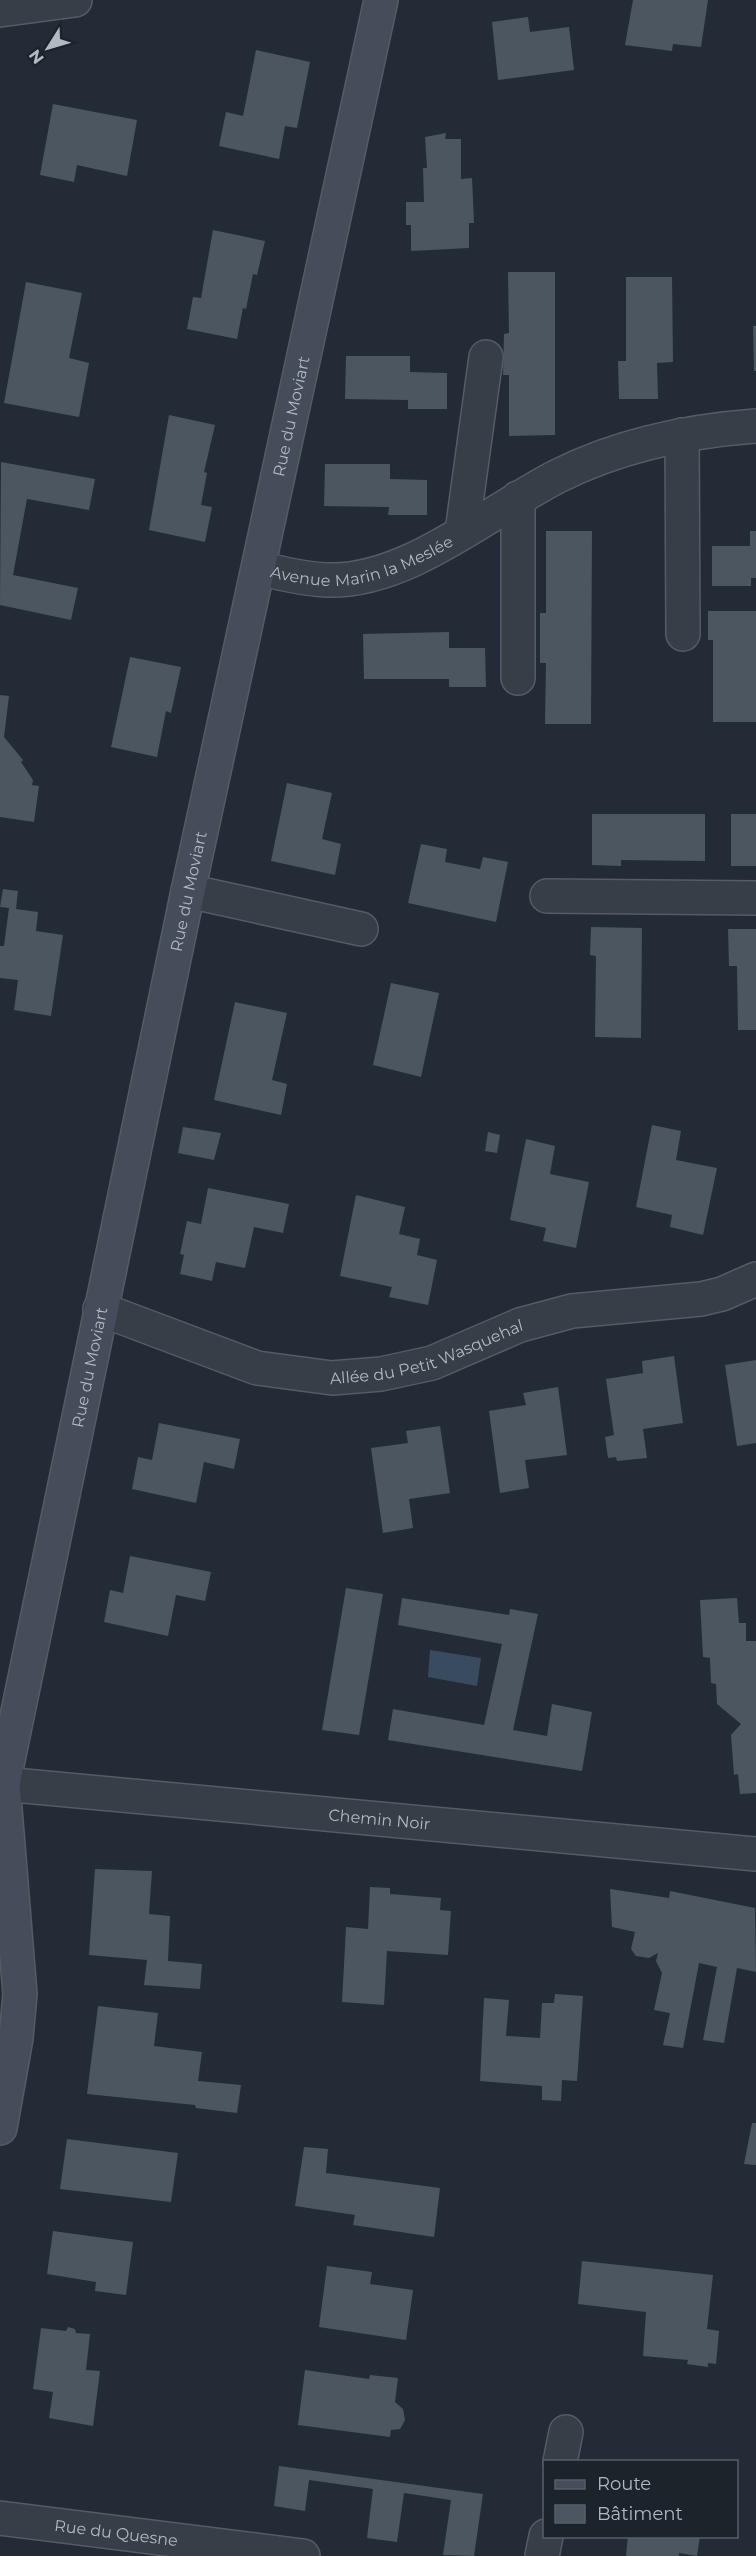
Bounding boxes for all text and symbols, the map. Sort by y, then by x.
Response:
north arrow [18,18,78,78]
text: N [25,46,48,68]
street label: Rue du Moviart [269,354,313,478]
street label: Avenue Marin la Meslée [269,531,456,590]
street label: Rue du Moviart [166,829,210,953]
street label: Rue du Moviart [68,1305,111,1429]
street label: Allée du Petit Wasquehal [329,1315,525,1388]
street label: Chemin Noir [328,1805,431,1833]
legend [543,2460,738,2538]
text: Route [597,2473,651,2495]
text: Bâtiment [597,2503,683,2525]
street label: Rue du Quesne [53,2515,179,2550]

